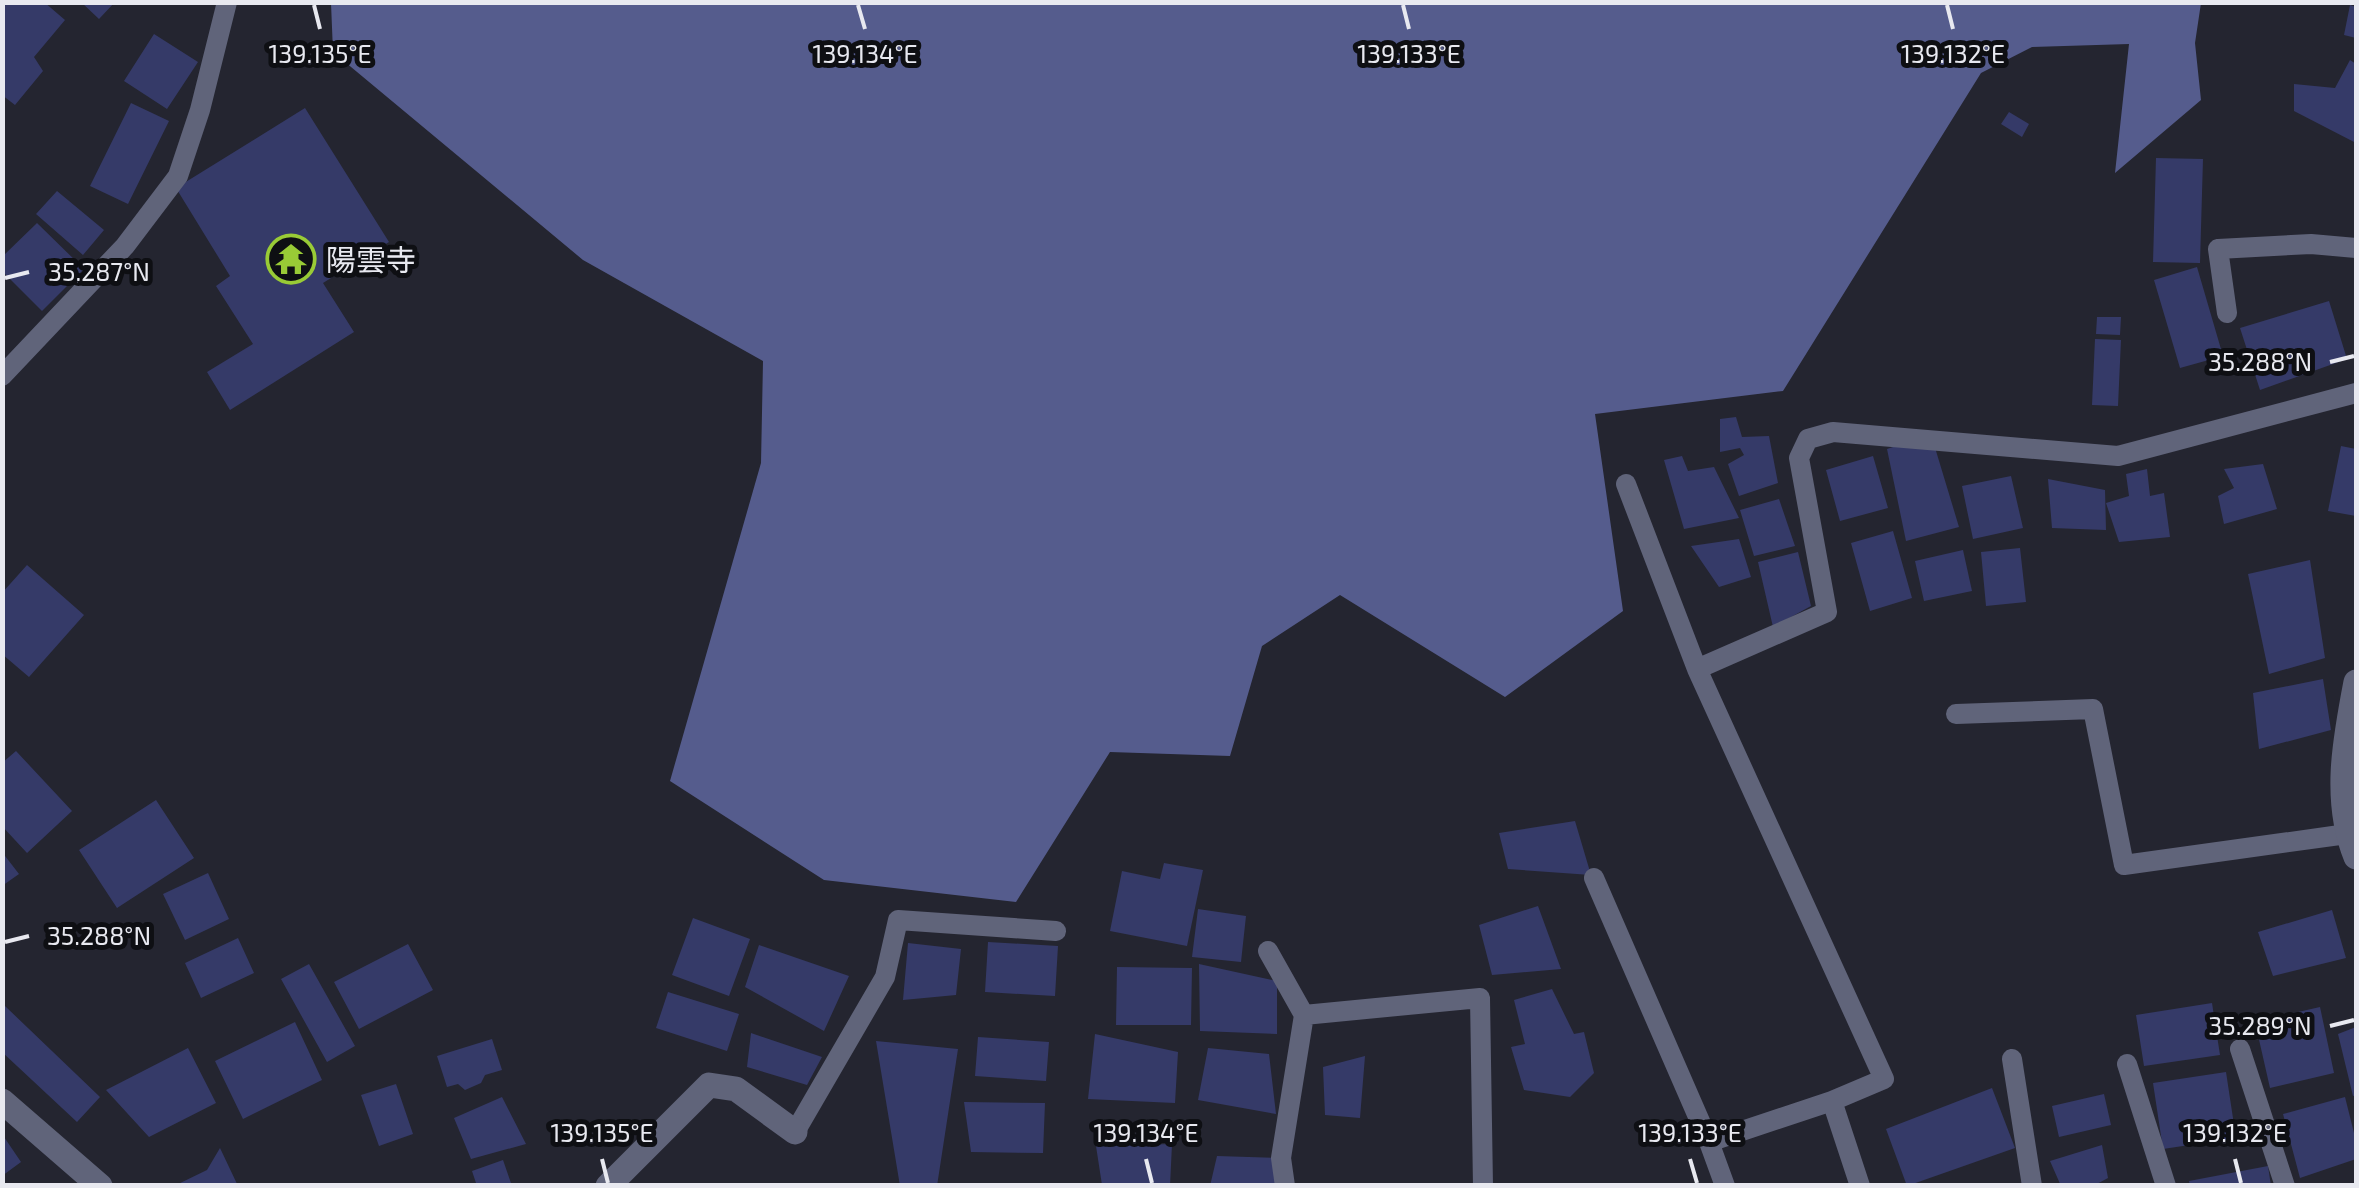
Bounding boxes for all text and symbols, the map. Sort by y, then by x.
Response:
text: 139.135°E [268,38,372,68]
text: 139.134°E [812,38,918,68]
text: 139.133°E [1357,38,1461,68]
text: 139.132°E [1901,38,2005,68]
temple icon: 陽雲寺 [265,233,317,285]
place label: 陽雲寺 [326,241,416,277]
text: 35.287°N [48,256,150,286]
text: 35.288°N [2208,346,2312,376]
text: 35.288°N [47,920,151,950]
text: 35.289°N [2208,1010,2312,1040]
text: 139.135°E [550,1117,654,1147]
text: 139.134°E [1093,1117,1199,1147]
text: 139.133°E [1638,1117,1742,1147]
text: 139.132°E [2183,1117,2287,1147]

